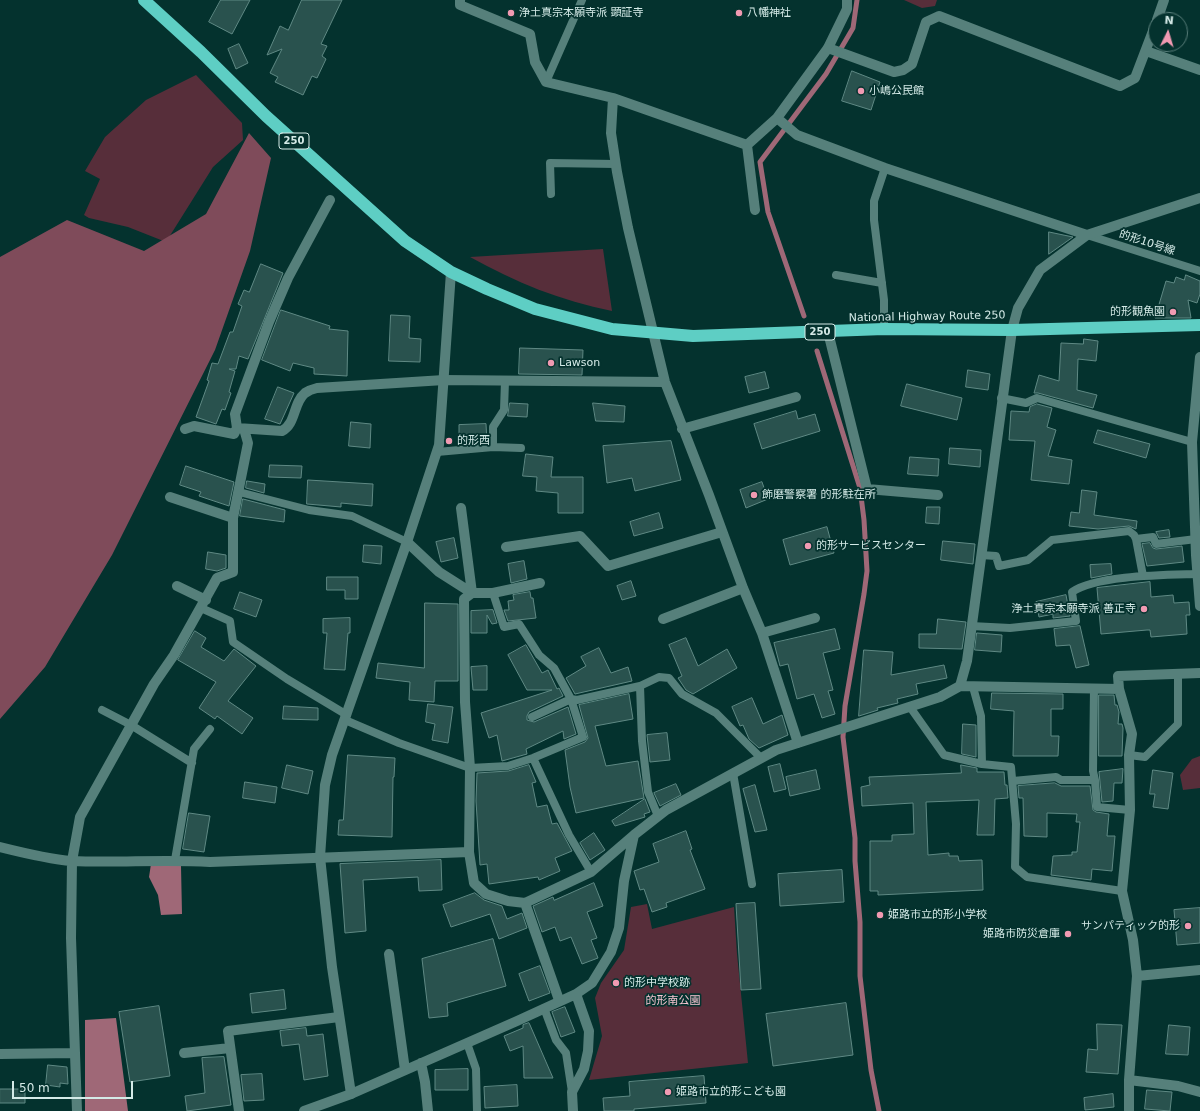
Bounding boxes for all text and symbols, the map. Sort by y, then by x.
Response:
place label: 浄土真宗本願寺派 顕証寺 [519,6,643,20]
place label: 八幡神社 [747,6,791,20]
marker: 浄土真宗本願寺派 顕証寺 [506,8,516,18]
marker: 八幡神社 [734,8,744,18]
north arrow [1148,12,1188,52]
text: N [1164,14,1174,27]
place label: 小嶋公民館 [869,84,924,98]
marker: 小嶋公民館 [856,86,866,96]
road number: 250 [279,133,309,149]
street label: 的形10号線 [1117,228,1177,258]
place label: 的形観魚園 [1110,305,1165,319]
marker: 的形観魚園 [1168,307,1178,317]
street label: National Highway Route 250 [849,309,1005,325]
road number: 250 [805,324,835,340]
place label: Lawson [559,356,600,370]
marker: Lawson [546,358,556,368]
place label: 的形西 [457,434,490,448]
marker: 的形西 [444,436,454,446]
place label: 飾磨警察署 的形駐在所 [762,488,875,502]
marker: 飾磨警察署 的形駐在所 [749,490,759,500]
place label: 的形サービスセンター [816,539,926,553]
marker: 的形サービスセンター [803,541,813,551]
place label: 浄土真宗本願寺派 善正寺 [1012,602,1136,616]
marker: 浄土真宗本願寺派 善正寺 [1139,604,1149,614]
place label: 姫路市立的形小学校 [888,908,987,922]
marker: 姫路市立的形小学校 [875,910,885,920]
place label: サンパティック的形 [1081,919,1180,933]
marker: サンパティック的形 [1183,921,1193,931]
place label: 姫路市防災倉庫 [983,927,1060,941]
marker: 姫路市防災倉庫 [1063,929,1073,939]
place label: 的形中学校跡 [624,976,690,990]
marker: 的形中学校跡 [611,978,621,988]
park label: 的形南公園 [646,994,700,1008]
scale bar [14,1073,135,1099]
text: 50 m [19,1081,50,1095]
place label: 姫路市立的形こども園 [676,1085,786,1099]
marker: 姫路市立的形こども園 [663,1087,673,1097]

